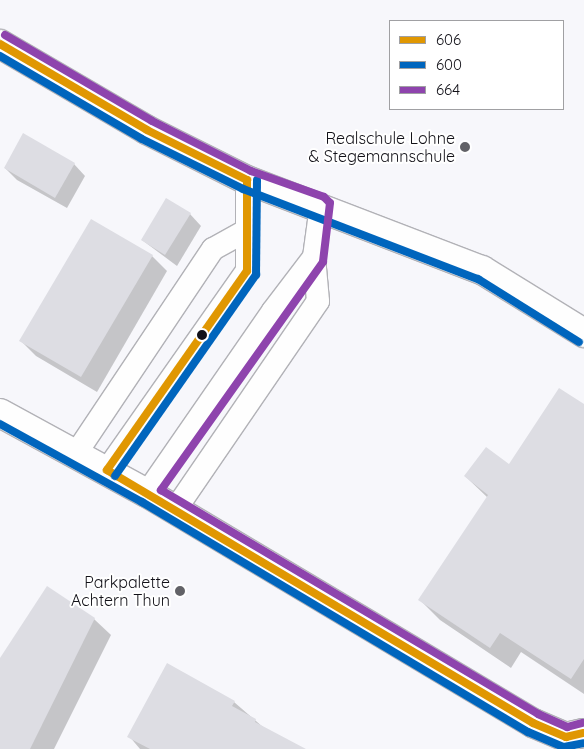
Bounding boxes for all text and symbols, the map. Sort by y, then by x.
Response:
legend [389,20,564,110]
text: 606 [436,30,461,49]
text: 600 [436,55,462,74]
text: 664 [436,80,460,99]
place label: Realschule Lohne & Stegemannschule [308,128,455,166]
marker: Realschule Lohne & Stegemannschule [459,141,471,153]
unlabelled marker [197,330,207,340]
place label: Parkpalette Achtern Thun [71,572,170,610]
marker: Parkpalette Achtern Thun [174,585,186,597]

